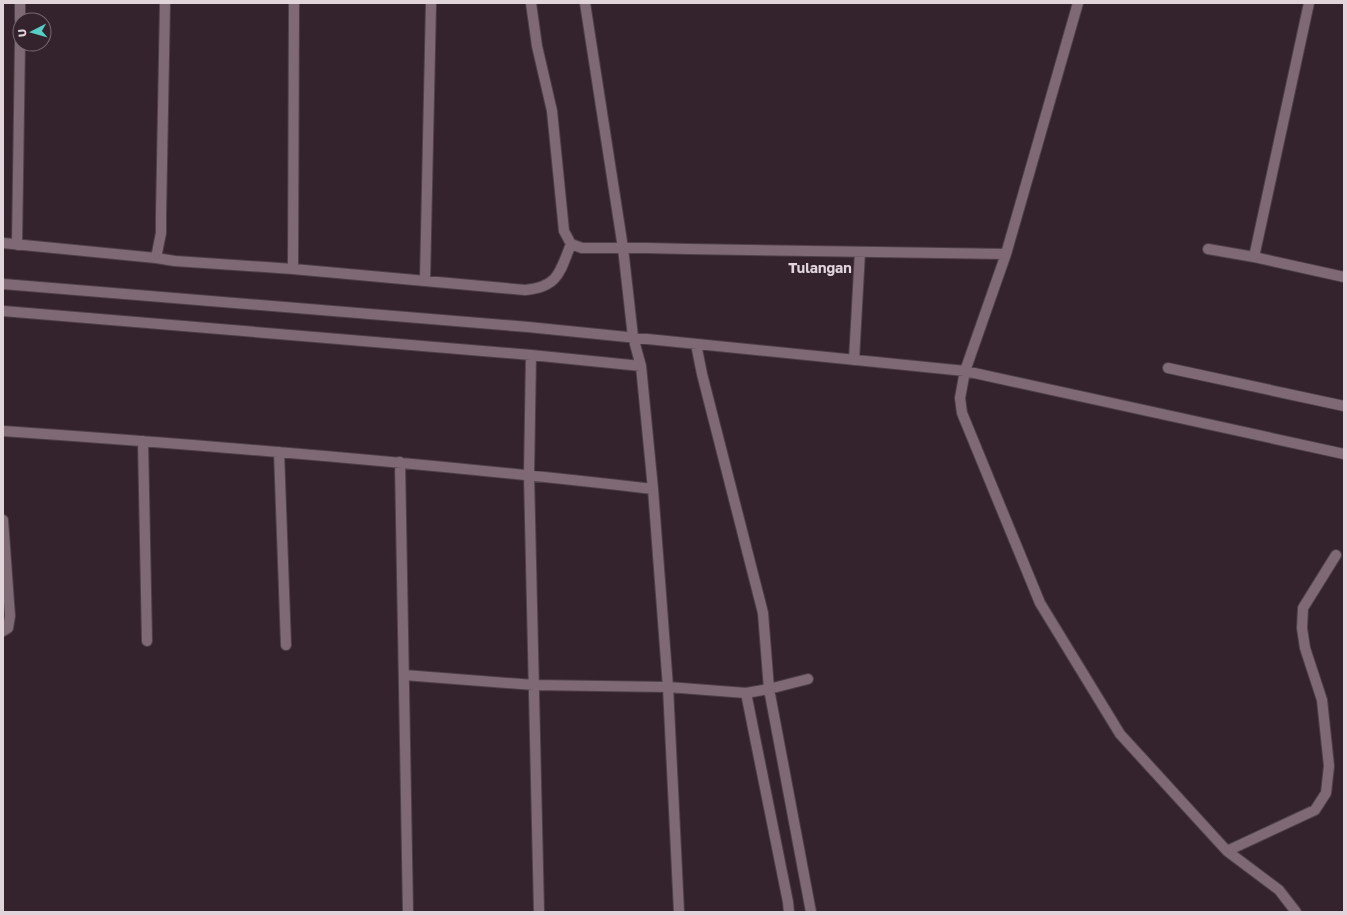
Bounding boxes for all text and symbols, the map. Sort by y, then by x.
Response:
north arrow [12,12,52,52]
text: U [15,28,28,38]
district label: Tulangan [788,259,852,276]

